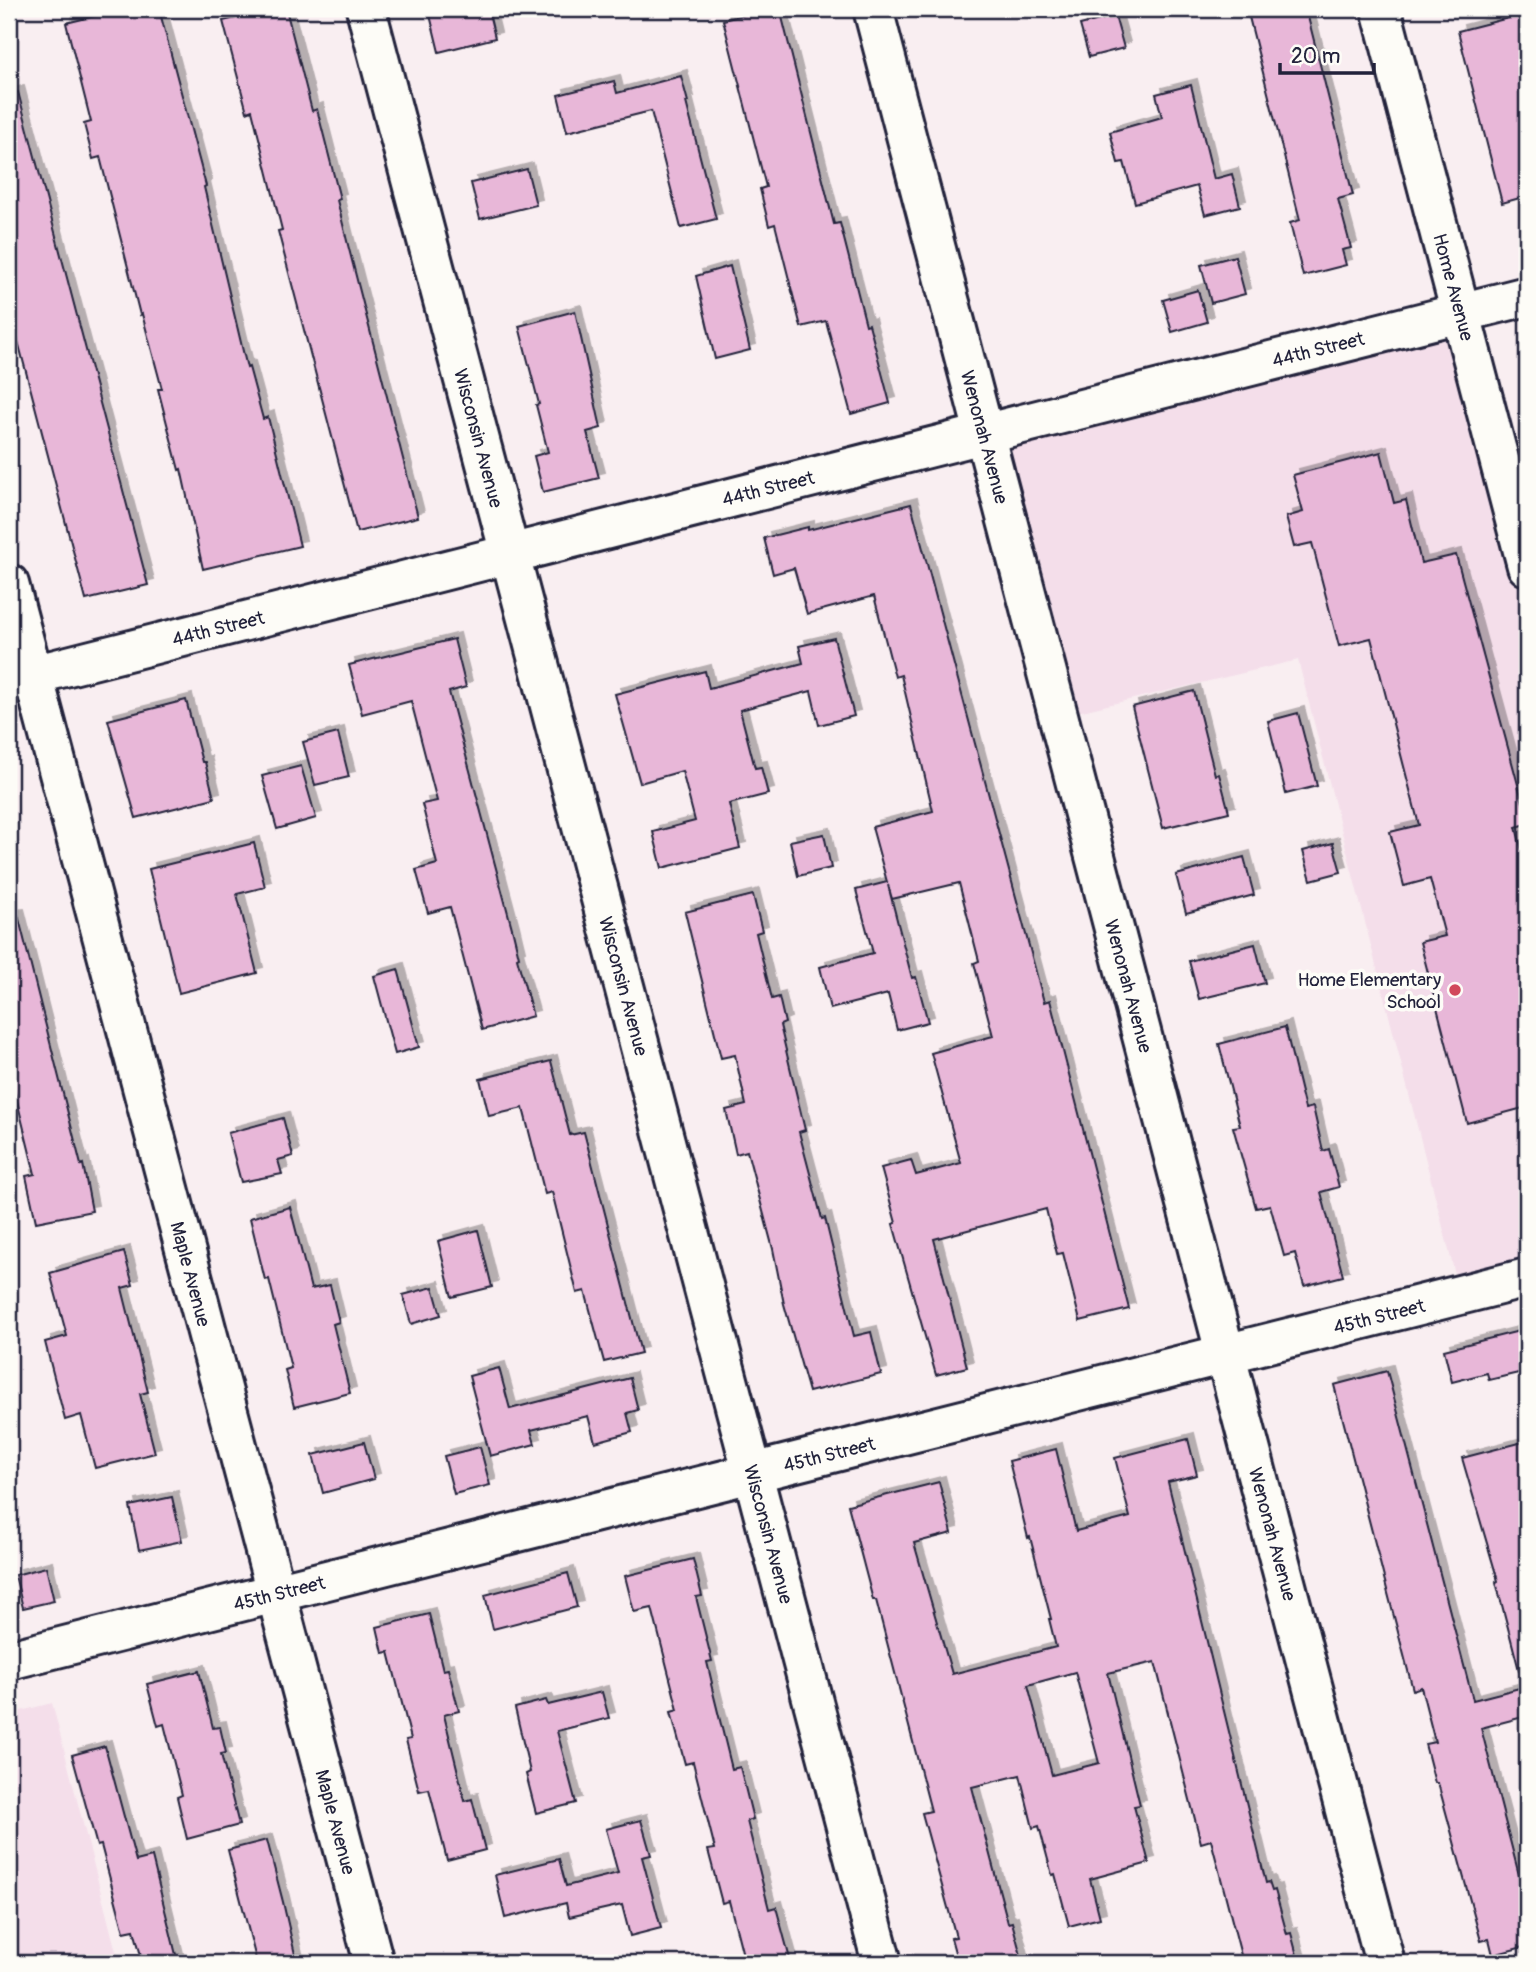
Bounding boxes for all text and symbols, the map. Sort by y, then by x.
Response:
scale bar [1280,32,1375,76]
text: 20 m [1291,43,1340,70]
street label: Home Avenue [1427,231,1479,344]
street label: 44th Street [1270,327,1367,373]
street label: Wisconsin Avenue [448,366,508,511]
street label: Wenonah Avenue [955,368,1014,507]
street label: 44th Street [720,466,817,512]
street label: 44th Street [170,606,267,652]
street label: Wisconsin Avenue [593,914,653,1059]
street label: Wenonah Avenue [1099,917,1158,1056]
place label: Home Elementary School [1298,968,1441,1014]
marker: Home Elementary School [1447,982,1463,998]
street label: Maple Avenue [164,1219,216,1330]
street label: 45th Street [1331,1294,1428,1340]
street label: 45th Street [781,1432,878,1478]
street label: Wisconsin Avenue [738,1462,798,1607]
street label: Wenonah Avenue [1243,1465,1302,1604]
street label: 45th Street [231,1571,328,1617]
street label: Maple Avenue [309,1767,361,1878]

